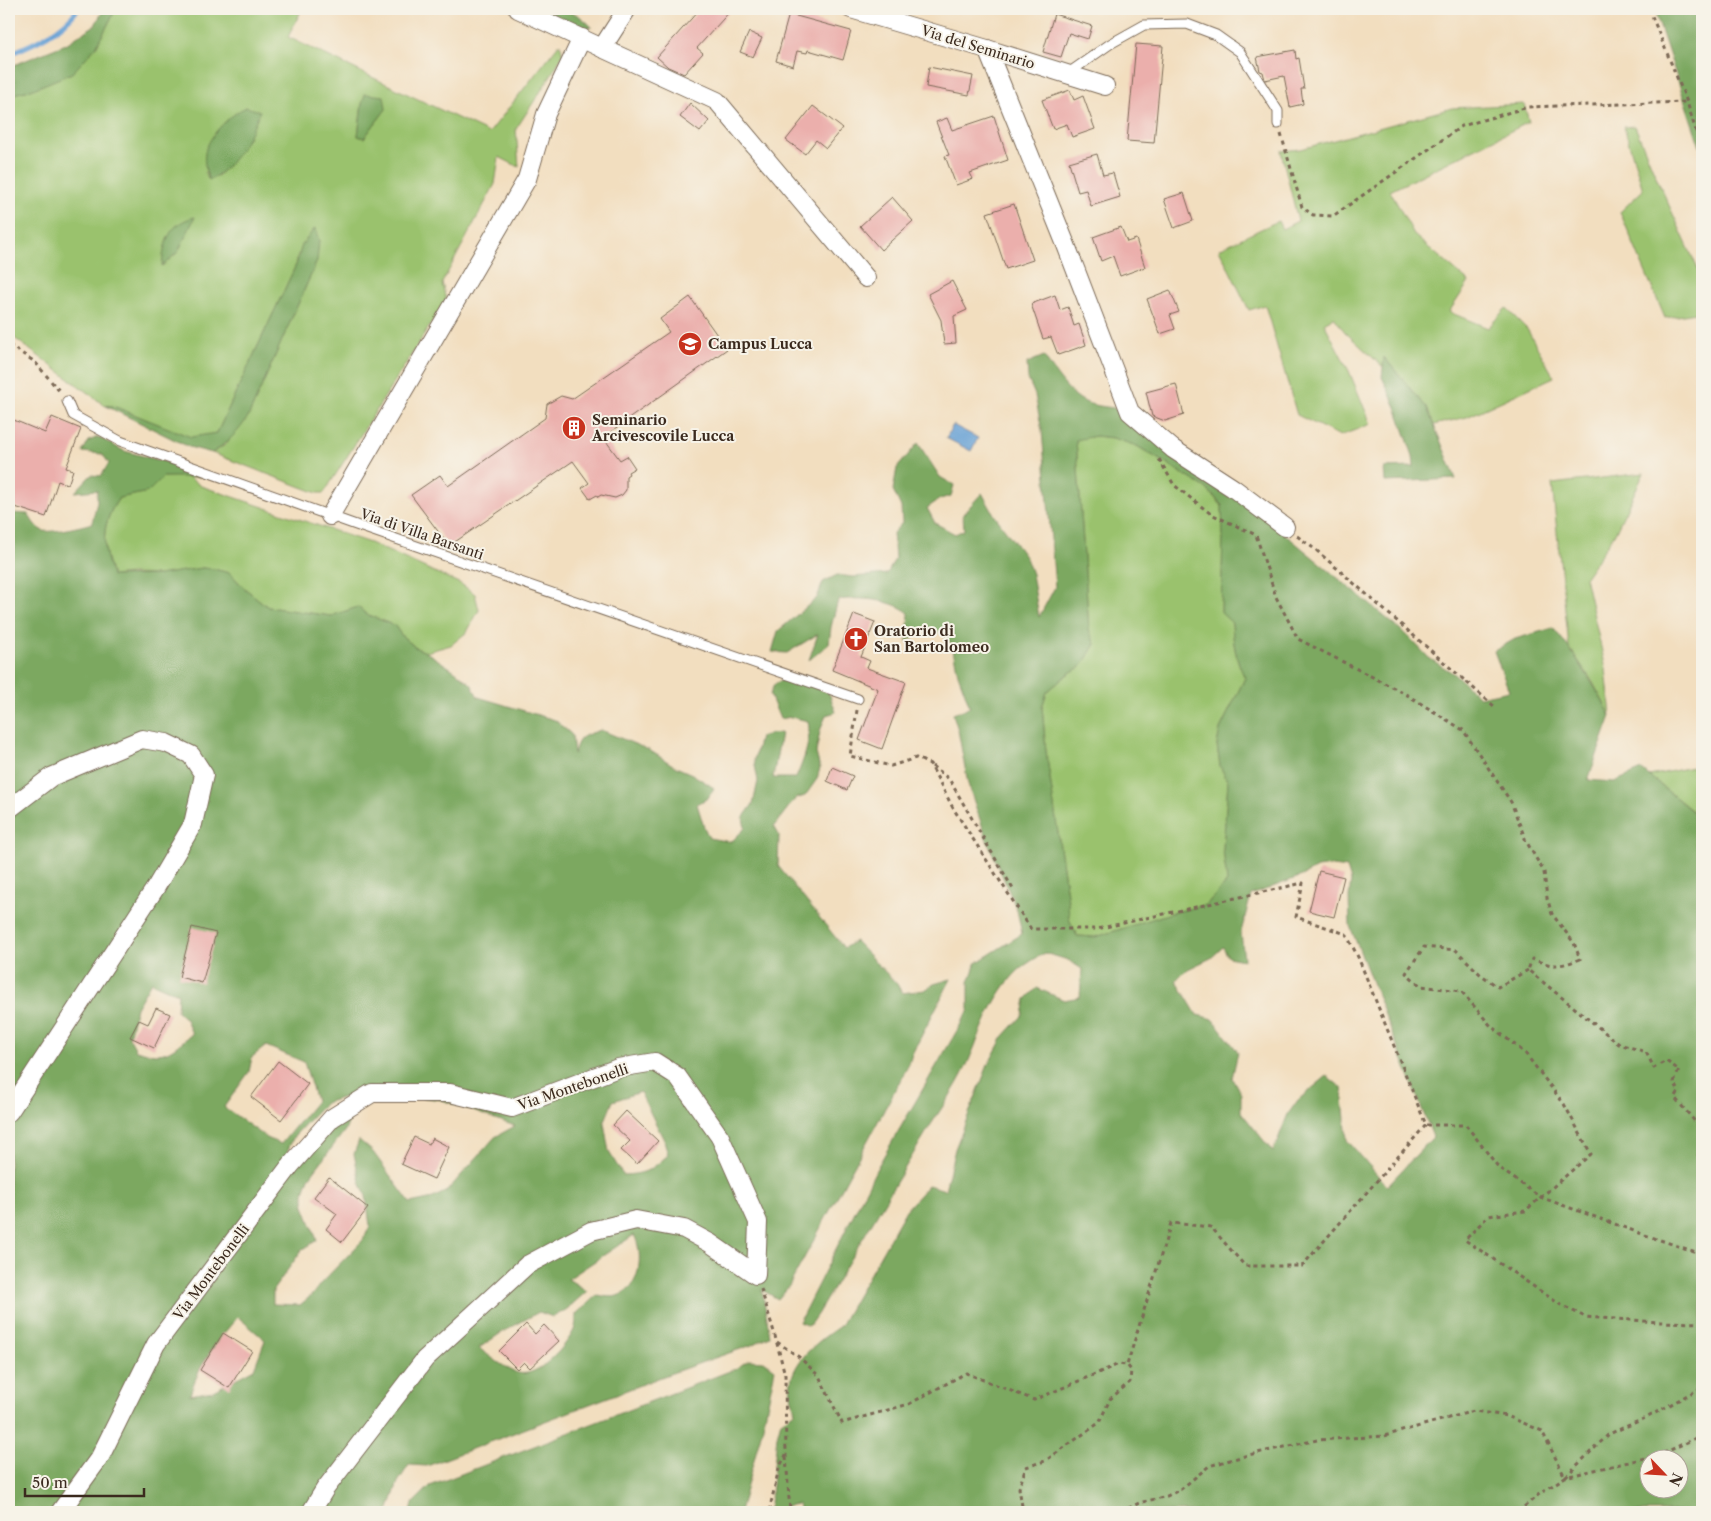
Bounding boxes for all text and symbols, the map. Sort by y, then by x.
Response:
street label: Via del Seminario [918,21,1037,73]
school or university icon: Campus Lucca [677,331,703,357]
place label: Campus Lucca [708,335,813,353]
place label: Seminario Arcivescovile Lucca [591,411,735,445]
building icon: Seminario Arcivescovile Lucca [561,415,587,441]
street label: Via di Villa Barsanti [357,504,486,564]
place label: Oratorio di San Bartolomeo [874,622,989,656]
church icon: Oratorio di San Bartolomeo [843,626,869,652]
street label: Via Montebonelli [515,1060,631,1115]
street label: Via Montebonelli [168,1220,253,1324]
north arrow [1638,1448,1688,1498]
scale bar [25,1466,144,1498]
text: N [1665,1470,1687,1489]
text: 50 m [32,1473,68,1492]

